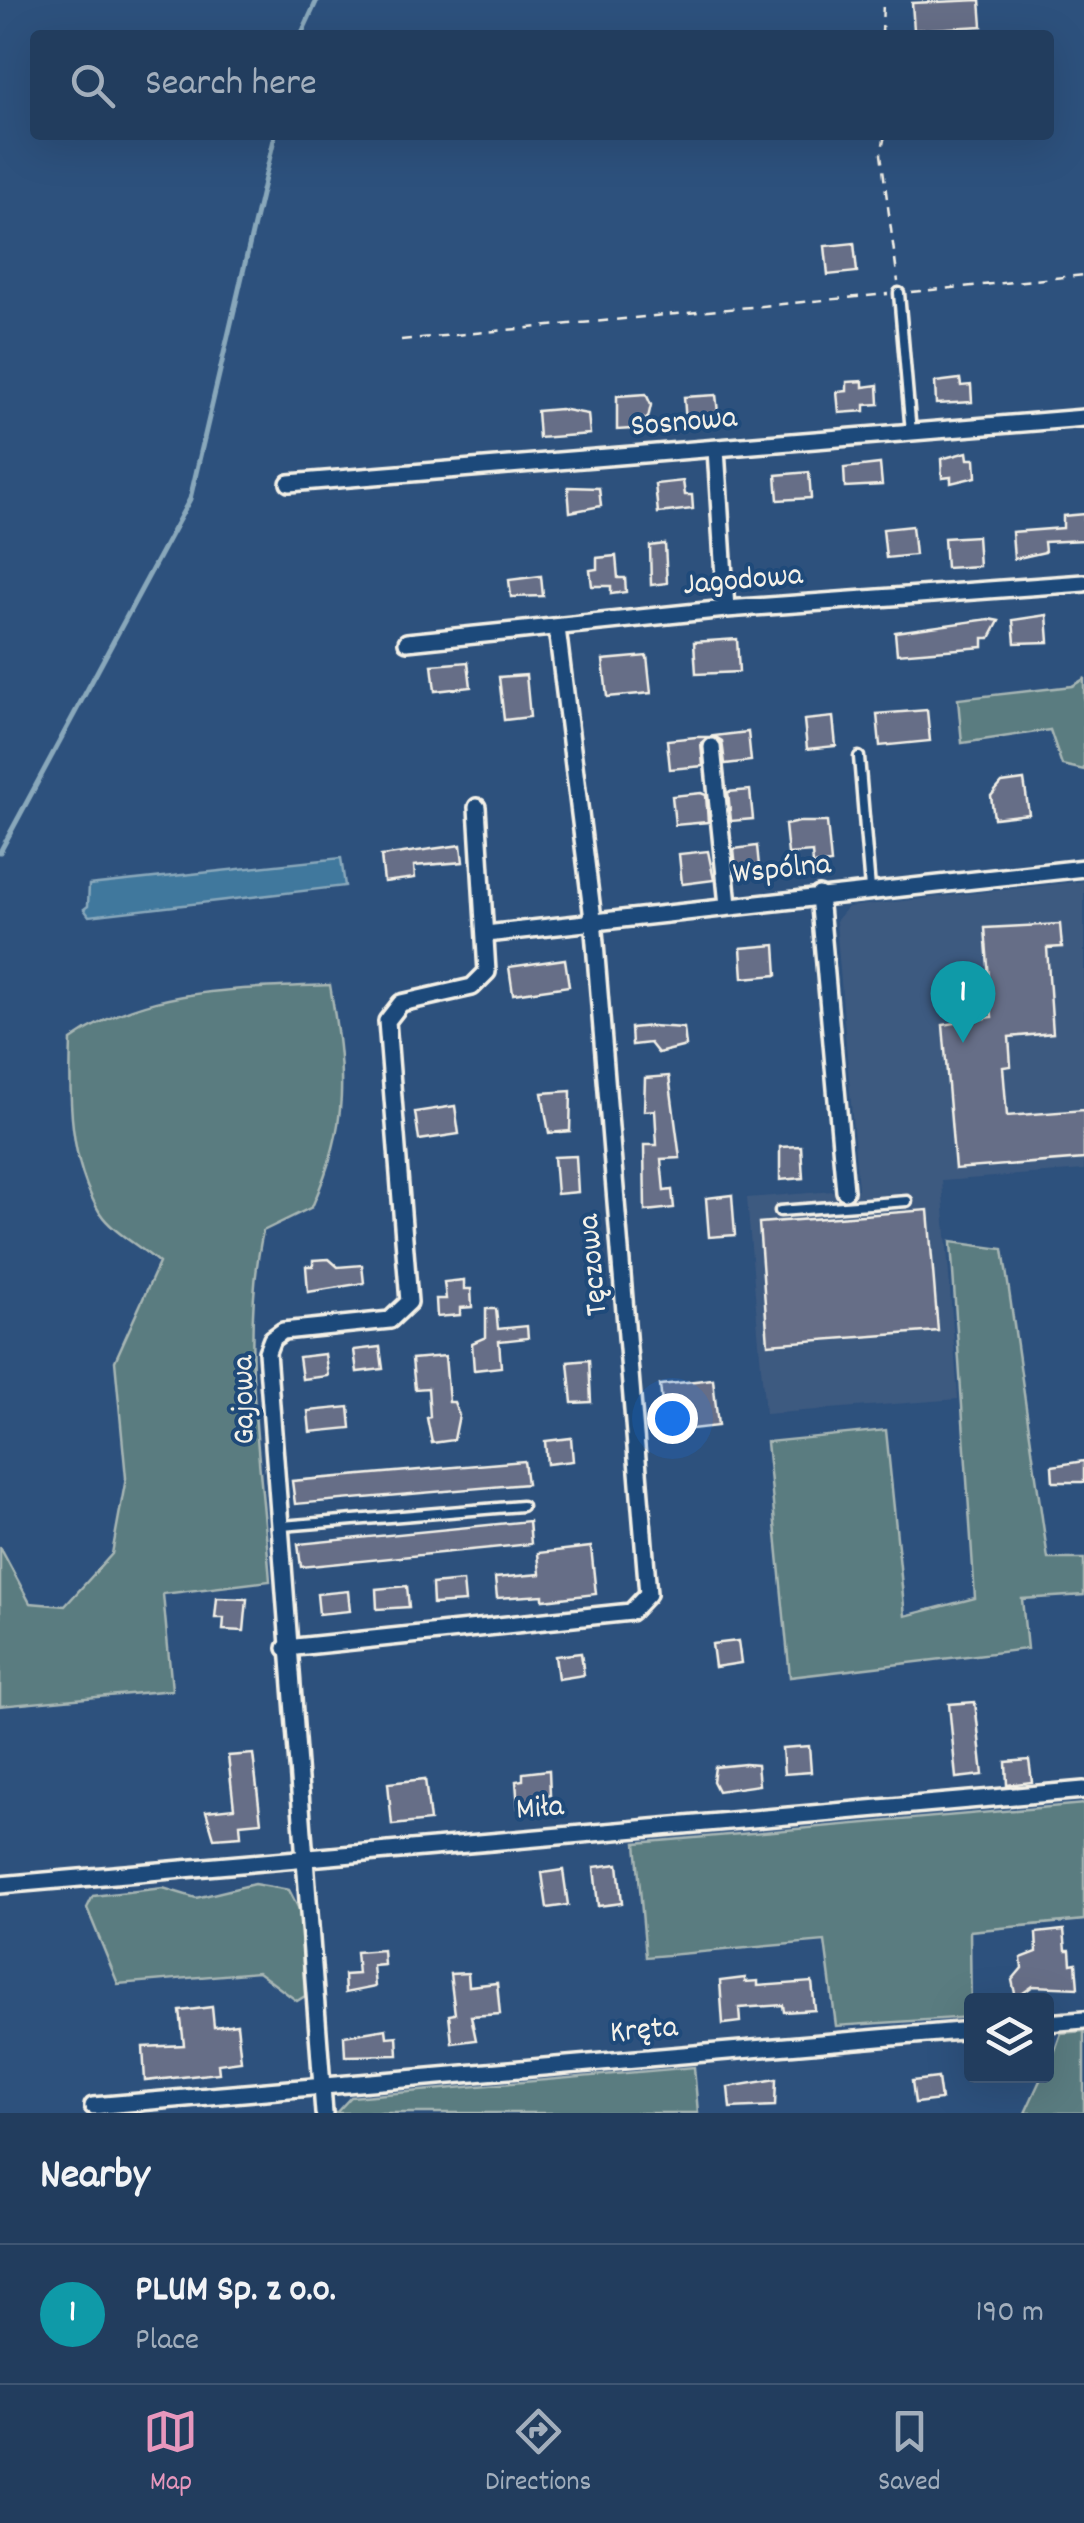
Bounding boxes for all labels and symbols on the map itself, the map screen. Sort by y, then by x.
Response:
street label: Sosnowa [629,396,740,452]
street label: Jagodowa [681,554,806,610]
street label: Wspólna [731,843,834,899]
pin: 1 [930,960,996,1043]
street label: Tęczowa [568,1211,622,1318]
street label: Gajowa [222,1354,270,1445]
your location [647,1393,698,1444]
street label: Miła [514,1785,567,1835]
street label: Kręta [608,2006,681,2058]

